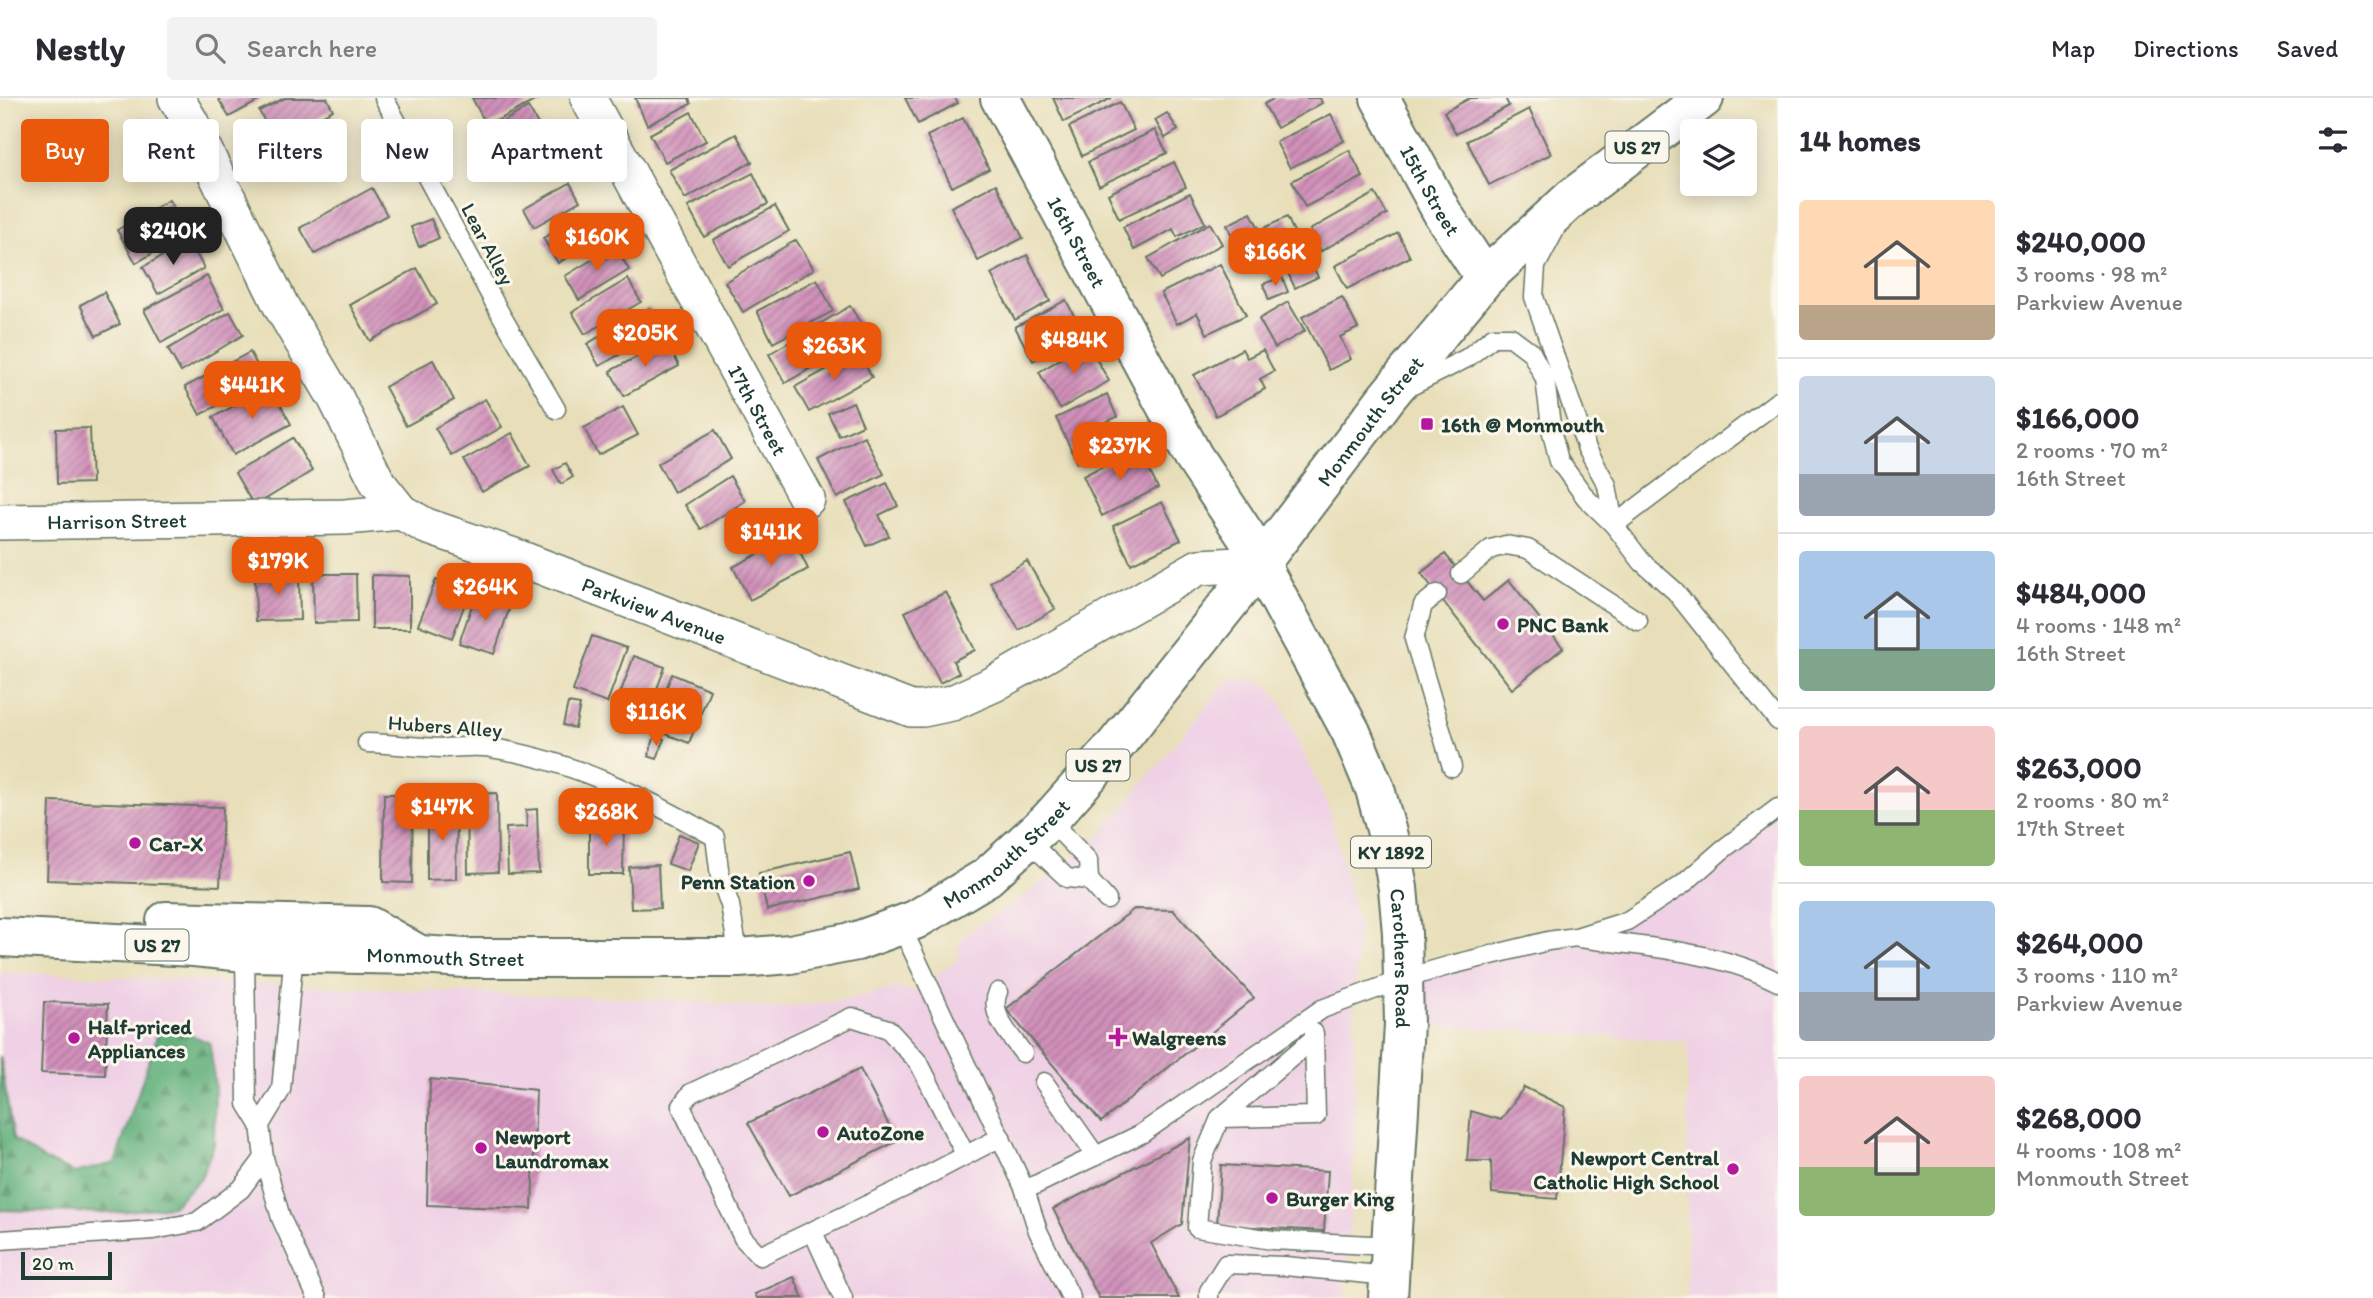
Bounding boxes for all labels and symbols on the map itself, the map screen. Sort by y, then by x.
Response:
road number: US 27 [1606,132,1668,162]
street label: 15th Street [1395,140,1466,240]
street label: 16th Street [1043,191,1112,292]
street label: Lear Alley [456,199,520,289]
pin: $240K [124,208,222,267]
pin: $160K [548,214,646,273]
pin: $166K [1226,228,1324,288]
pin: $205K [596,310,694,369]
pin: $484K [1025,316,1123,376]
pin: $263K [785,322,883,382]
street label: Monmouth Street [1311,351,1428,491]
street label: 17th Street [723,360,793,459]
pin: $441K [203,362,301,421]
place label: 16th @ Monmouth [1441,412,1605,437]
marker: 16th @ Monmouth [1419,416,1435,432]
pin: $237K [1071,422,1169,482]
street label: Harrison Street [47,507,187,534]
pin: $141K [722,508,820,568]
pin: $179K [229,538,327,597]
pin: $264K [436,564,534,623]
street label: Parkview Avenue [579,571,730,649]
place label: PNC Bank [1517,612,1609,637]
marker: PNC Bank [1495,616,1511,632]
pin: $116K [607,688,705,748]
street label: Hubers Alley [387,710,503,742]
road number: US 27 [1066,750,1130,780]
pin: $147K [393,784,491,843]
pin: $268K [557,788,655,848]
street label: Monmouth Street [938,793,1075,913]
place label: Car-X [149,831,203,856]
marker: Car-X [127,835,143,851]
road number: KY 1892 [1351,836,1431,867]
place label: Penn Station [681,869,796,894]
marker: Penn Station [801,873,817,889]
street label: Carothers Road [1386,887,1417,1029]
road number: US 27 [125,930,188,960]
street label: Monmouth Street [366,942,525,971]
place label: Half-priced Appliances [87,1014,192,1064]
place label: Walgreens [1132,1025,1226,1051]
marker: Walgreens [1110,1029,1126,1045]
marker: Half-priced Appliances [66,1030,82,1046]
place label: AutoZone [836,1120,924,1145]
place label: Newport Laundromax [495,1124,609,1173]
marker: AutoZone [815,1124,831,1140]
marker: Newport Laundromax [473,1140,489,1156]
place label: Newport Central Catholic High School [1533,1145,1720,1195]
marker: Newport Central Catholic High School [1725,1161,1741,1177]
place label: Burger King [1286,1186,1395,1212]
marker: Burger King [1264,1190,1280,1206]
scale bar [21,1249,112,1281]

